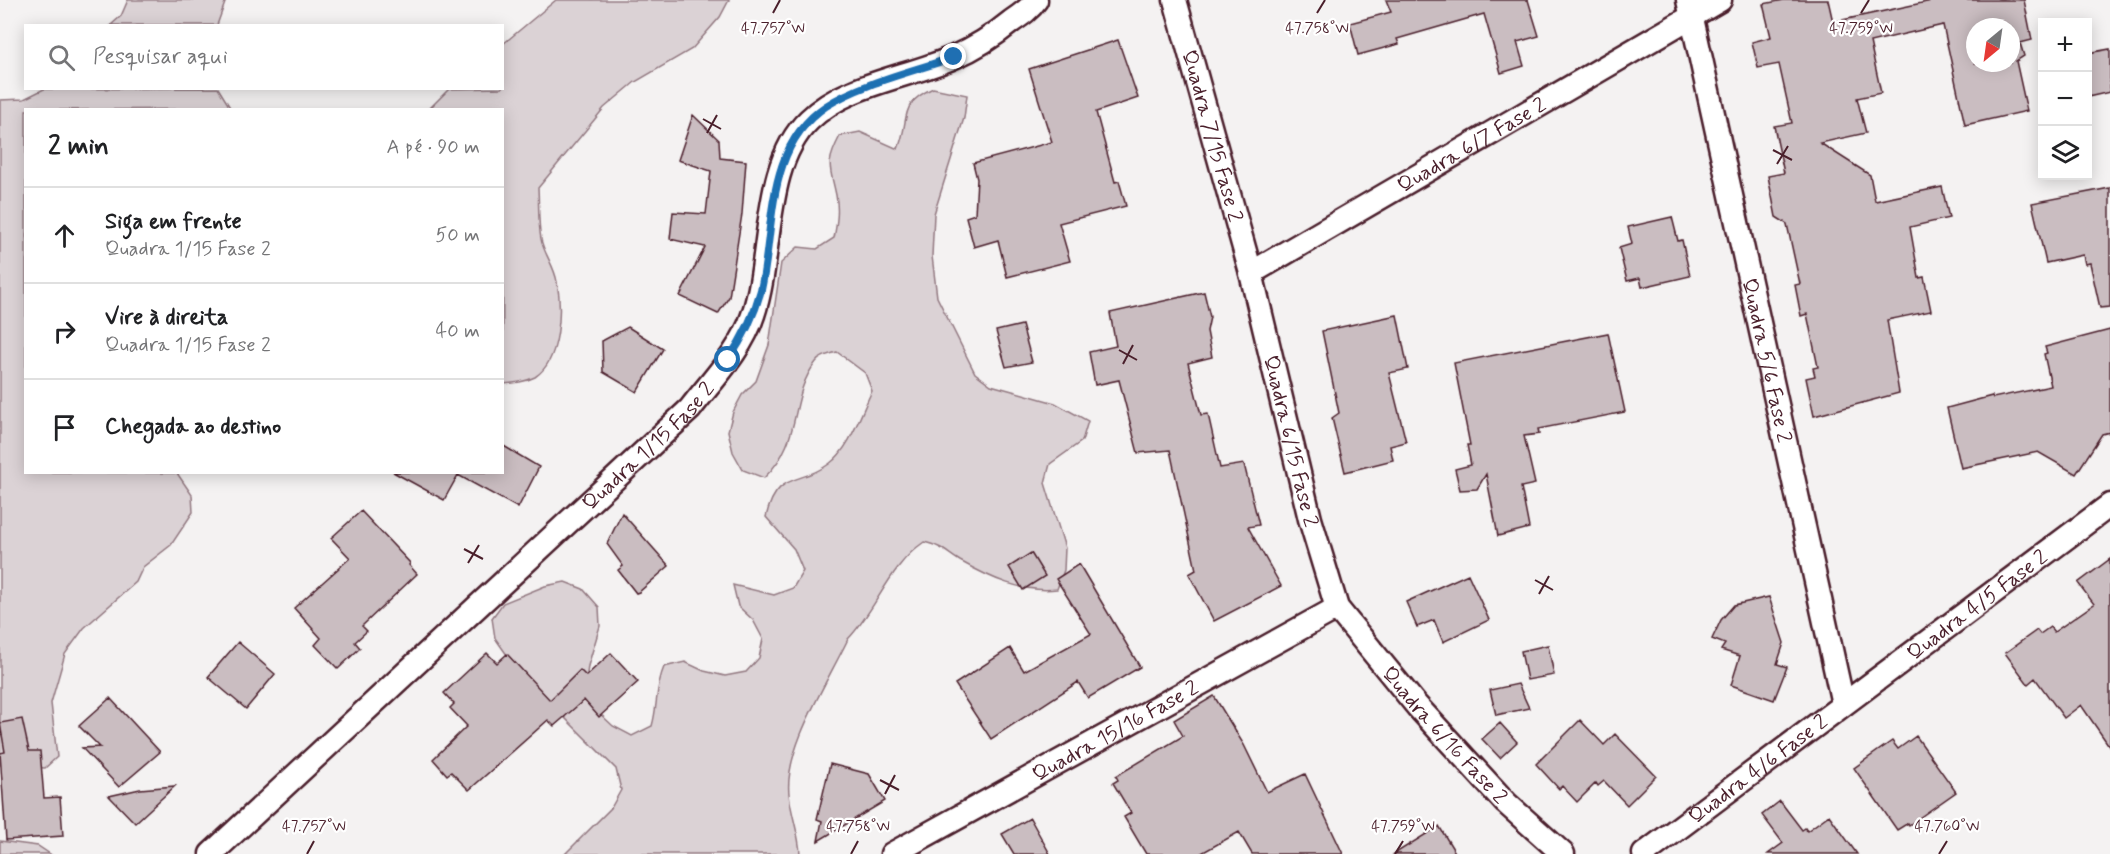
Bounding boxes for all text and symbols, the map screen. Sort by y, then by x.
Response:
north arrow [1966,18,2020,72]
map controls [2038,18,2092,180]
button: + [2038,18,2092,72]
text: 47.757°W [741,19,805,39]
text: 47.758°W [1285,19,1349,39]
text: 47.759°W [1829,19,1893,39]
search box [24,24,504,90]
icon: search [45,41,78,74]
text: Pesquisar aqui [93,43,228,71]
route end [940,43,966,69]
street label: Quadra 7/15 Fase 2 [1175,47,1249,225]
button: − [2038,72,2092,126]
street label: Quadra 6/7 Fase 2 [1392,91,1551,200]
button: layers [2038,126,2092,180]
text: 2 min [48,130,109,164]
text: A pé · 90 m [387,134,480,161]
text: Siga em frente [105,208,242,236]
icon: ahead [48,219,81,252]
text: 50 m [435,222,480,249]
text: Quadra 1/15 Fase 2 [105,236,271,263]
street label: Quadra 5/6 Fase 2 [1735,276,1798,445]
text: Vire à direita [105,304,228,332]
icon: right [48,315,81,348]
text: 40 m [436,318,480,345]
text: Quadra 1/15 Fase 2 [105,332,271,359]
route start [714,346,740,372]
street label: Quadra 6/15 Fase 2 [1256,352,1325,530]
street label: Quadra 1/15 Fase 2 [576,376,721,517]
icon: arrive [48,411,81,444]
text: Chegada ao destino [105,413,281,441]
street label: Quadra 4/5 Fase 2 [1902,544,2054,667]
street label: Quadra 6/16 Fase 2 [1375,661,1513,811]
street label: Quadra 15/16 Fase 2 [1028,674,1204,789]
street label: Quadra 4/6 Fase 2 [1683,708,1834,831]
text: 47.757°W [282,817,346,837]
text: 47.758°W [826,817,890,837]
text: 47.759°W [1371,817,1435,837]
text: 47.760°W [1915,817,1979,837]

